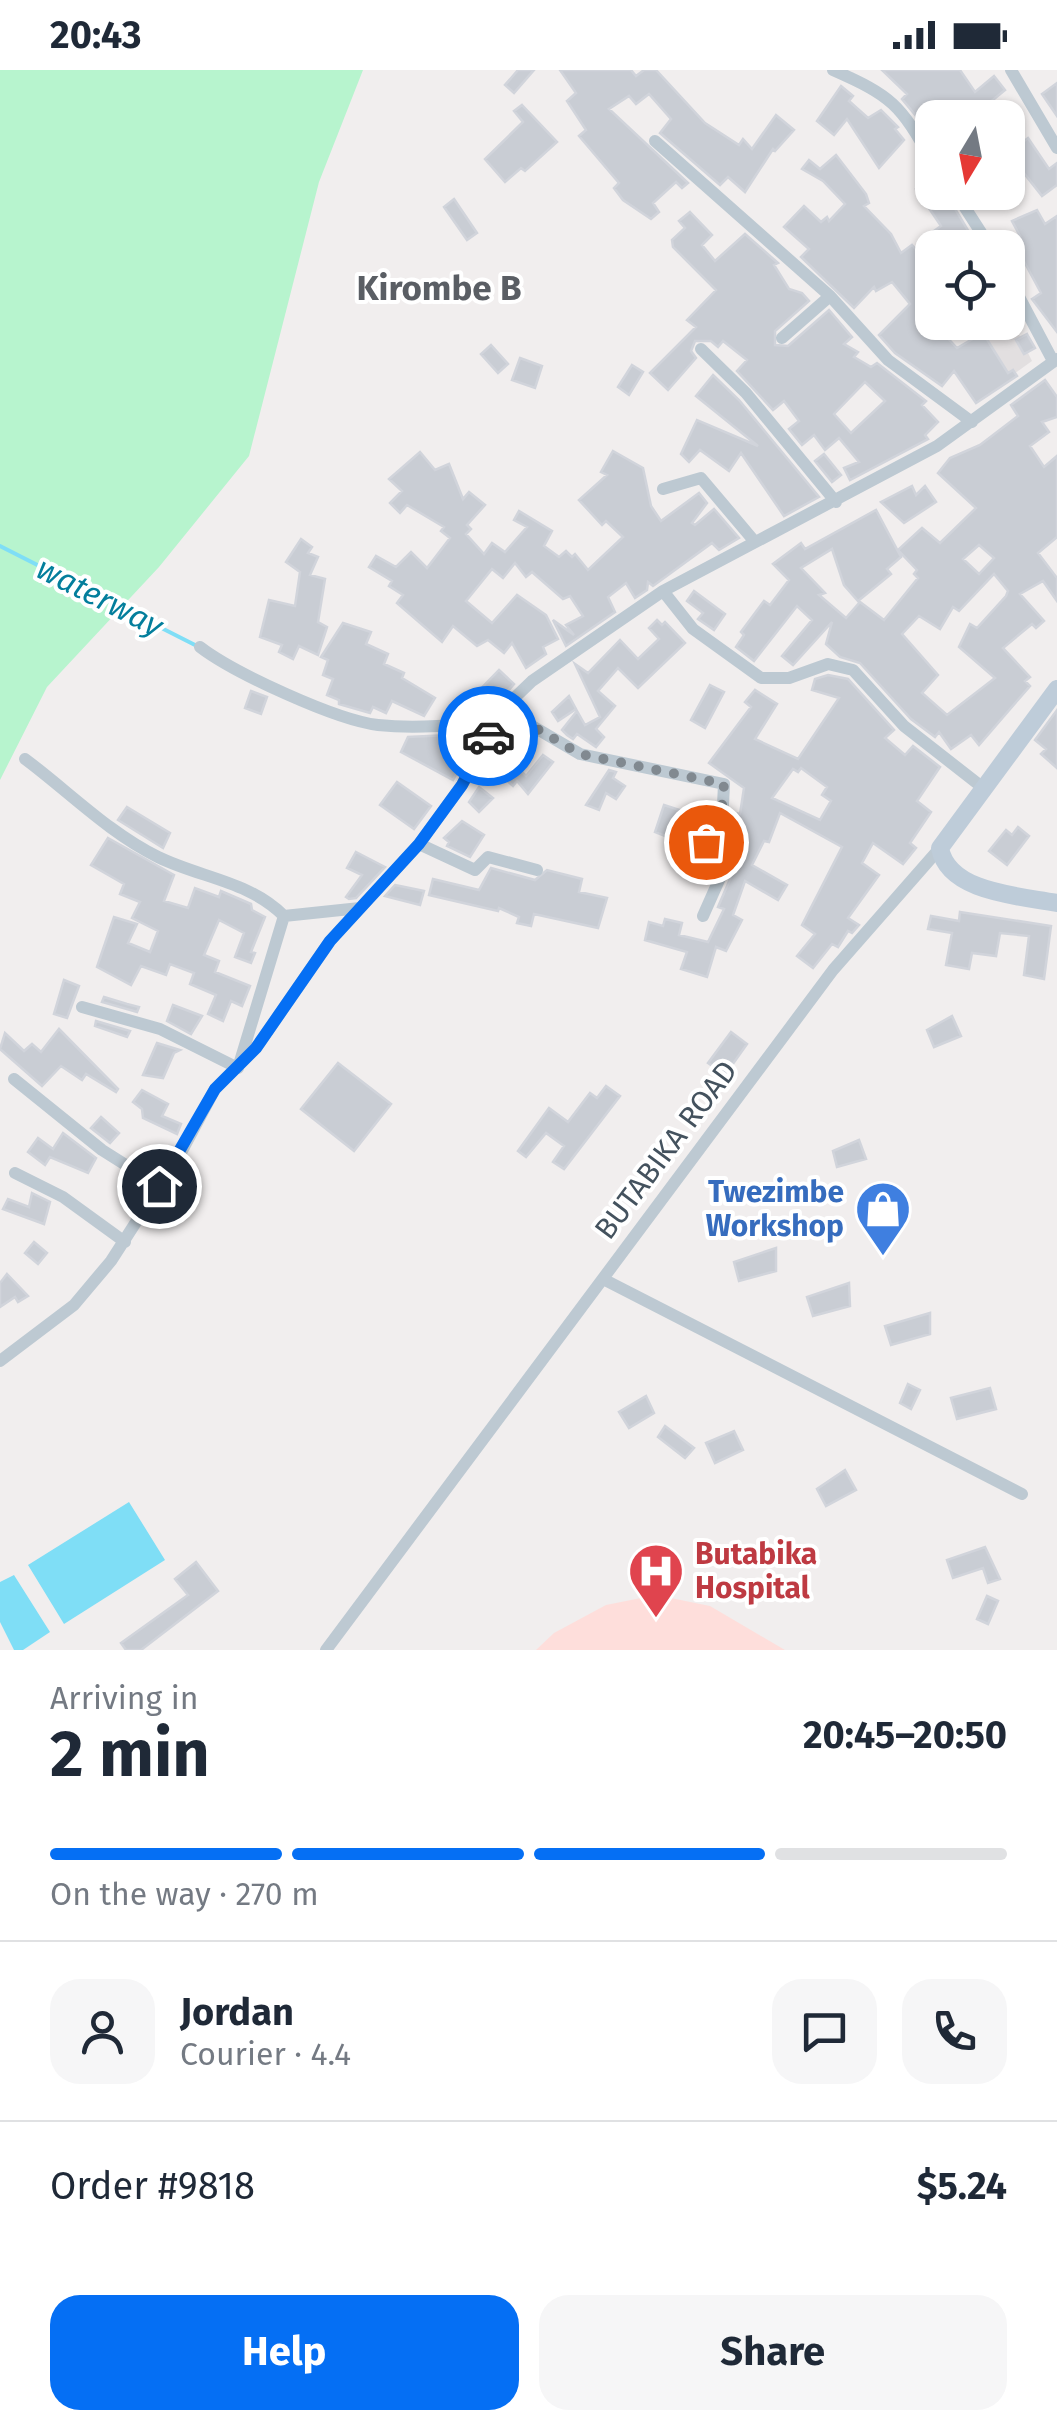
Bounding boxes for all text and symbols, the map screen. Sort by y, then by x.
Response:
text: 20:43 [50,12,141,58]
north arrow [915,100,1025,210]
map controls [915,100,1025,340]
button: locate [915,230,1025,340]
district label: Kirombe B [356,267,522,309]
water label: waterway [30,549,171,646]
courier [438,686,538,786]
icon: car [461,709,516,764]
pin [664,800,749,885]
icon: bag [679,815,734,870]
street label: BUTABIKA ROAD [587,1054,745,1246]
pin [117,1144,202,1229]
icon: home [132,1159,187,1214]
place label: Twezimbe Workshop [706,1174,844,1244]
shop icon: Twezimbe Workshop [853,1179,913,1258]
place label: Butabika Hospital [695,1536,817,1606]
hospital icon: Butabika Hospital [626,1541,686,1620]
text: Arriving in [50,1679,198,1717]
text: 20:45–20:50 [803,1712,1007,1758]
text: 2 min [50,1715,210,1793]
text: On the way · 270 m [50,1875,319,1913]
button: person [50,1979,155,2084]
button: chat [772,1979,877,2084]
button: phone [902,1979,1007,2084]
text: Jordan [180,1989,294,2035]
text: Courier · 4.4 [180,2035,351,2073]
text: Order #9818 [50,2163,255,2209]
text: $5.24 [917,2163,1007,2209]
button: Help [50,2295,519,2410]
button: Share [539,2295,1007,2410]

